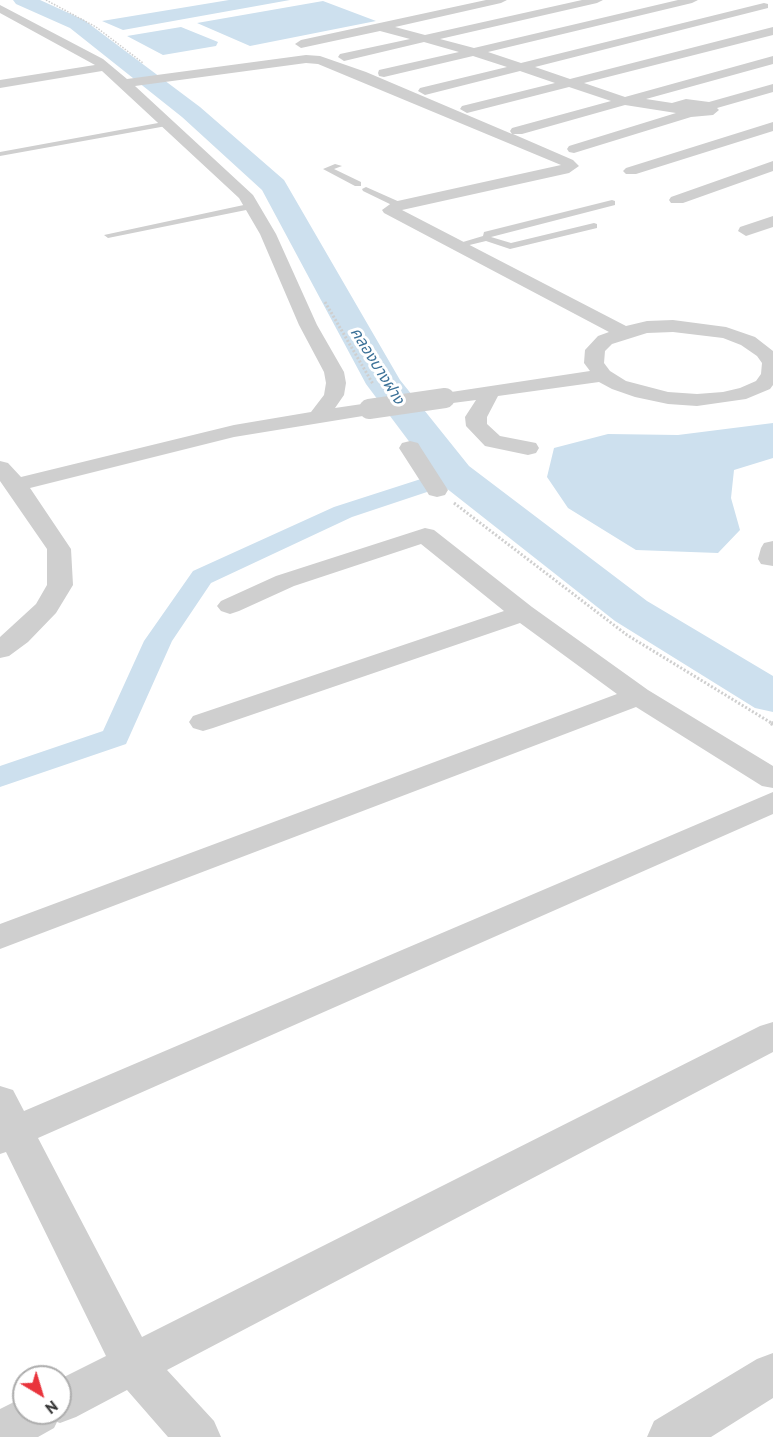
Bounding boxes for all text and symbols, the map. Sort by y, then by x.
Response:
water label: คลองบางฝาง [346,324,408,408]
north arrow [12,1365,72,1425]
text: N [42,1396,62,1419]

